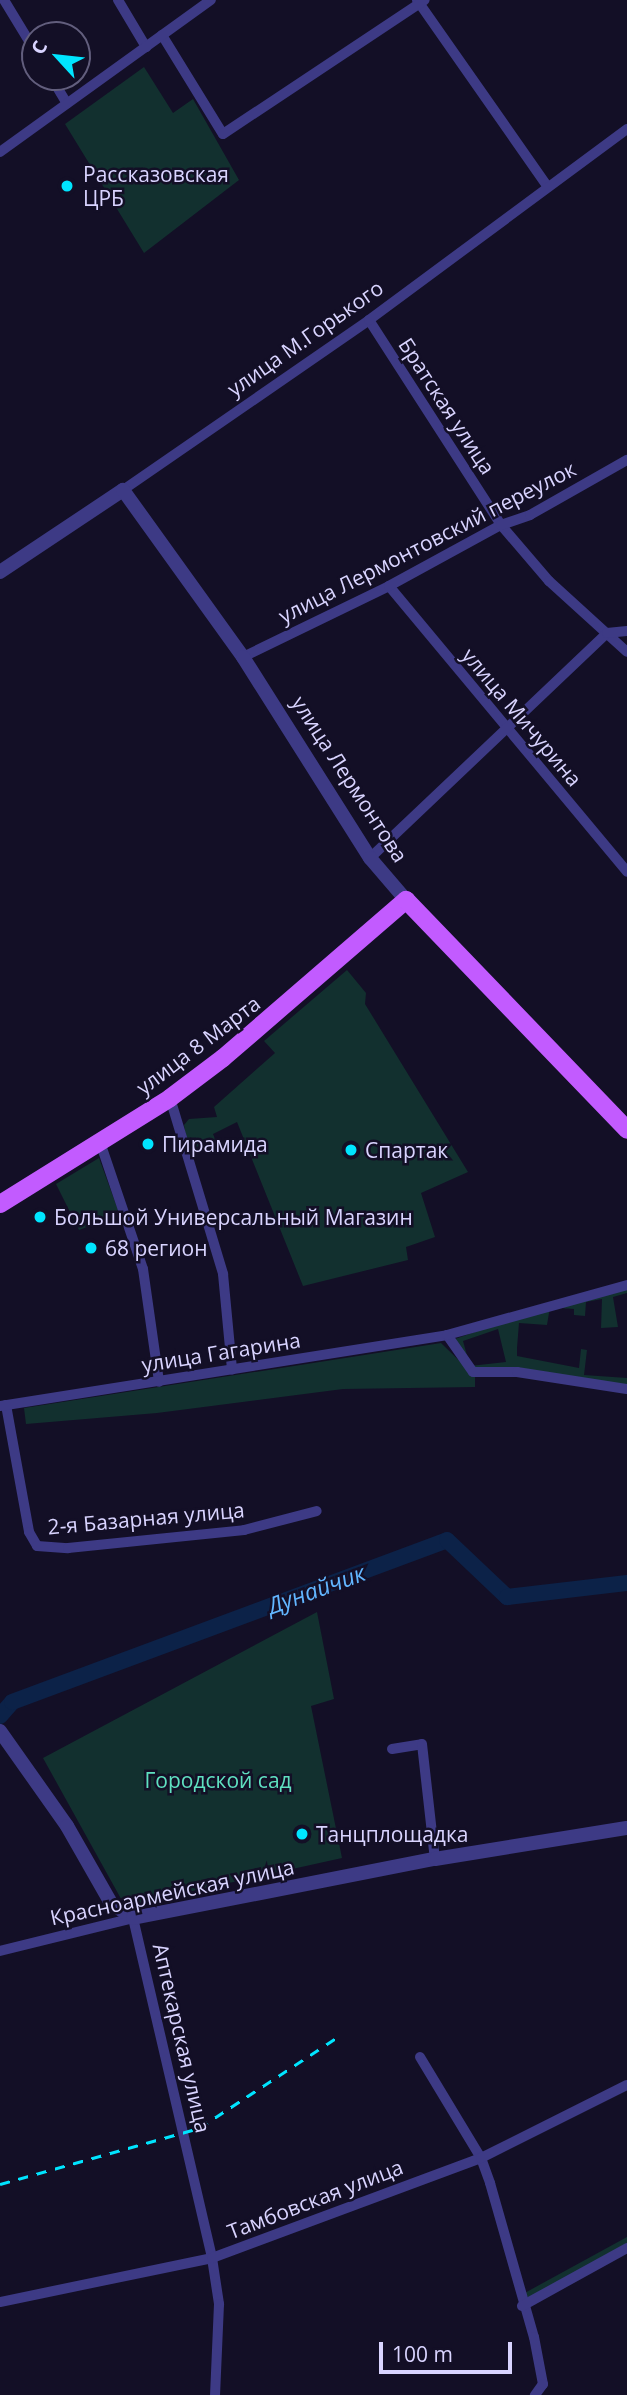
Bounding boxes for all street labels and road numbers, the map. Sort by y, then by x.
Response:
street label: улица М.Горького [222,275,388,401]
street label: Братская улица [394,333,500,479]
street label: улица Лермонтовский переулок [274,456,580,628]
street label: улица Мичурина [457,643,587,791]
street label: улица Лермонтова [287,691,413,867]
street label: улица 8 Марта [131,990,265,1100]
street label: улица Гагарина [140,1327,302,1377]
street label: 2-я Базарная улица [46,1497,246,1539]
street label: Красноармейская улица [48,1854,296,1930]
street label: Аптекарская улица [148,1941,216,2135]
street label: Тамбовская улица [224,2154,406,2244]

